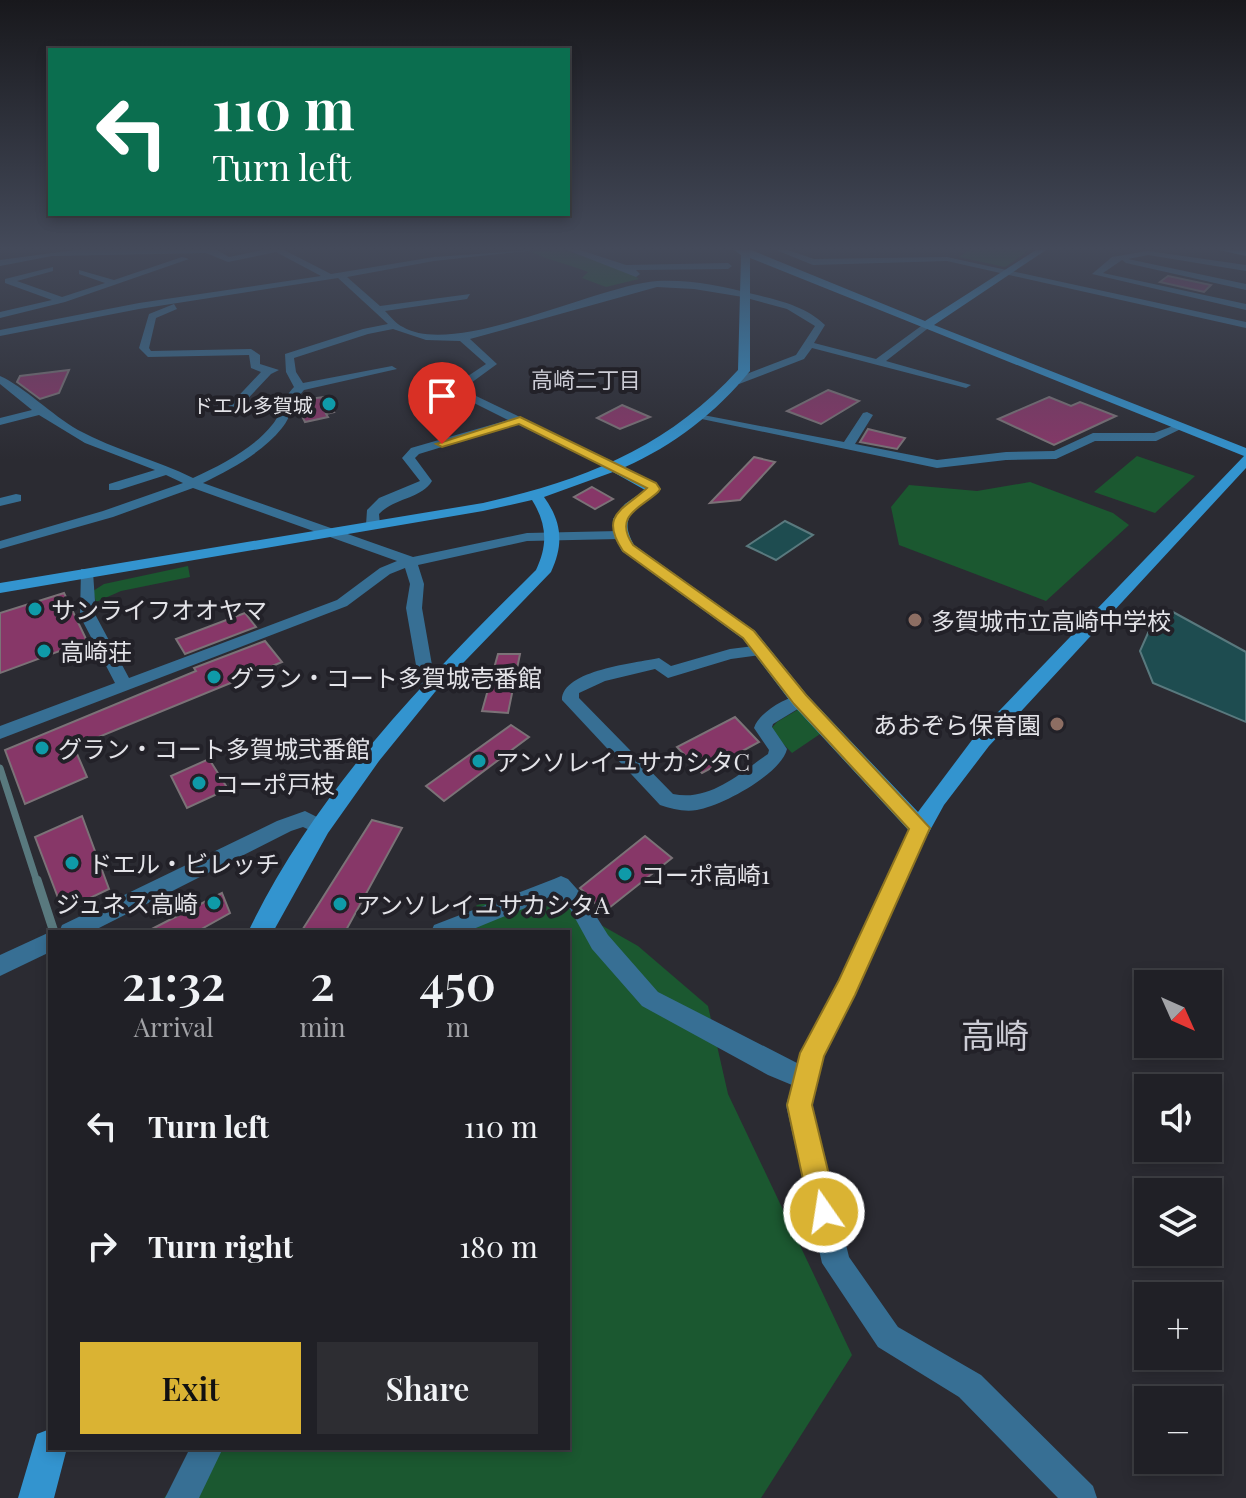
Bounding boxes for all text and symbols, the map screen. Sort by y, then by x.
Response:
text: 110 m [212,70,355,145]
icon: left [80,80,184,184]
text: Turn left [212,142,351,190]
pin [408,362,476,444]
district label: 高崎二丁目 [531,364,641,394]
icon: arrive [420,374,464,418]
place label: ドエル多賀城 [193,391,313,418]
marker: ドエル多賀城 [320,395,338,413]
place label: サンライフオオヤマ [51,593,267,625]
marker: サンライフオオヤマ [26,600,44,618]
place label: 多賀城市立高崎中学校 [931,604,1171,636]
marker: 多賀城市立高崎中学校 [906,611,924,629]
place label: 高崎荘 [60,635,132,667]
marker: 高崎荘 [35,642,53,660]
place label: グラン・コート多賀城壱番館 [230,661,542,693]
marker: グラン・コート多賀城壱番館 [205,668,223,686]
place label: あおぞら保育園 [873,708,1041,740]
marker: あおぞら保育園 [1048,715,1066,733]
place label: グラン・コート多賀城弐番館 [58,732,370,764]
marker: グラン・コート多賀城弐番館 [33,739,51,757]
place label: アンソレイユサカシタC [495,745,750,777]
marker: アンソレイユサカシタC [470,752,488,770]
place label: コーポ戸枝 [215,767,335,799]
marker: コーポ戸枝 [190,774,208,792]
place label: ドエル・ビレッチ [88,847,280,879]
marker: ドエル・ビレッチ [63,854,81,872]
place label: コーポ高崎1 [641,858,770,890]
marker: コーポ高崎1 [616,865,634,883]
place label: ジュネス高崎 [56,887,198,919]
place label: アンソレイユサカシタA [356,888,611,920]
marker: ジュネス高崎 [205,894,223,912]
marker: アンソレイユサカシタA [331,895,349,913]
text: 21:32 [122,949,225,1013]
text: 2 [310,949,335,1013]
text: 450 [420,949,496,1013]
north arrow [1134,970,1222,1058]
map controls [1134,970,1222,1474]
text: Arrival [134,1009,214,1044]
text: min [299,1009,346,1044]
text: m [446,1009,469,1044]
district label: 高崎 [961,1011,1029,1057]
button: sound [1134,1074,1222,1162]
icon: left [80,1104,124,1148]
text: Turn left [148,1106,269,1146]
text: 110 m [464,1106,538,1146]
position arrow [782,1170,866,1254]
button: layers [1134,1178,1222,1266]
icon: right [80,1224,124,1268]
text: Turn right [148,1226,293,1266]
text: 180 m [459,1226,538,1266]
button: + [1134,1282,1222,1370]
button: Exit [80,1342,301,1434]
button: Share [317,1342,538,1434]
button: − [1134,1386,1222,1474]

